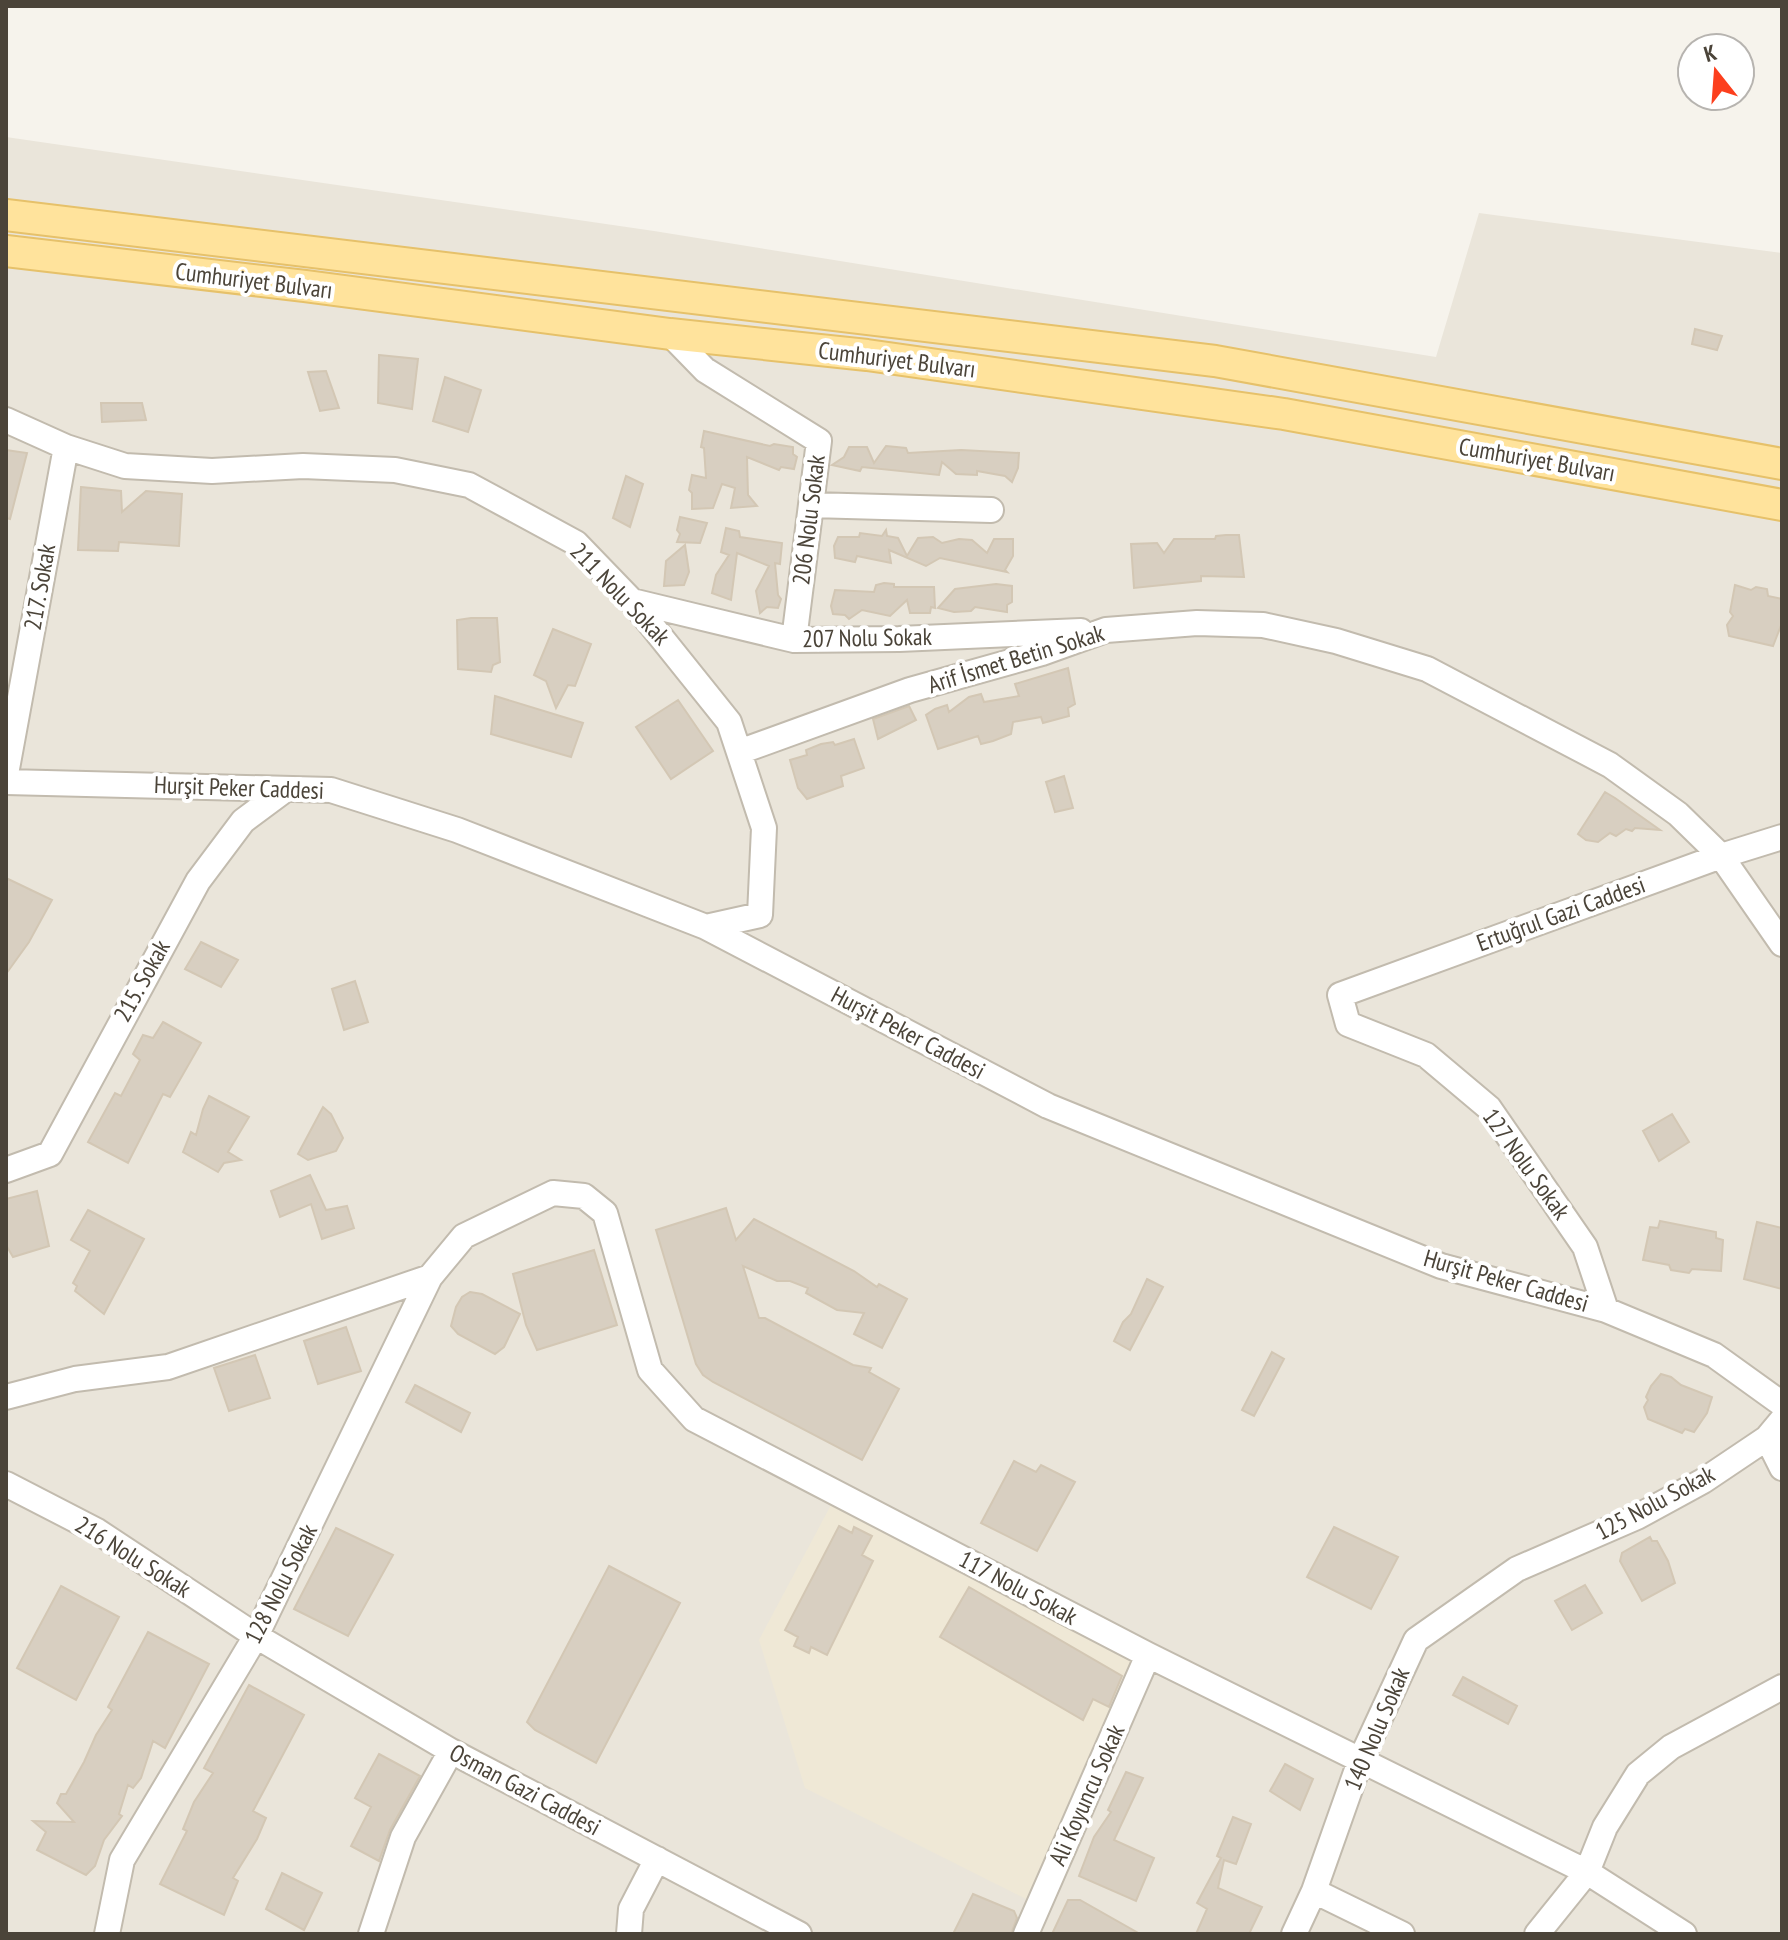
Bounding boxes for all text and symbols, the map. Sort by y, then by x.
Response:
north arrow [1676,32,1756,112]
text: K [1701,38,1720,68]
street label: Cumhuriyet Bulvarı [174,255,334,306]
street label: Cumhuriyet Bulvarı [817,334,977,385]
street label: Cumhuriyet Bulvarı [1457,431,1618,489]
street label: 206 Nolu Sokak [785,452,832,587]
street label: 211 Nolu Sokak [564,536,677,652]
street label: 217. Sokak [17,541,62,632]
street label: Arif İsmet Betin Sokak [924,617,1108,700]
street label: 207 Nolu Sokak [802,621,933,654]
street label: Hurşit Peker Caddesi [154,769,324,806]
street label: Ertuğrul Gazi Caddesi [1472,869,1649,958]
street label: 215. Sokak [106,934,177,1027]
street label: Hurşit Peker Caddesi [826,979,991,1086]
street label: 127 Nolu Sokak [1476,1102,1577,1226]
street label: Hurşit Peker Caddesi [1420,1242,1592,1319]
street label: 125 Nolu Sokak [1590,1458,1720,1547]
street label: 216 Nolu Sokak [70,1509,197,1605]
street label: 128 Nolu Sokak [237,1518,324,1649]
street label: 117 Nolu Sokak [954,1543,1083,1632]
street label: 140 Nolu Sokak [1337,1662,1417,1795]
street label: Ali Koyuncu Sokak [1042,1719,1132,1870]
street label: Osman Gazi Caddesi [444,1737,606,1842]

